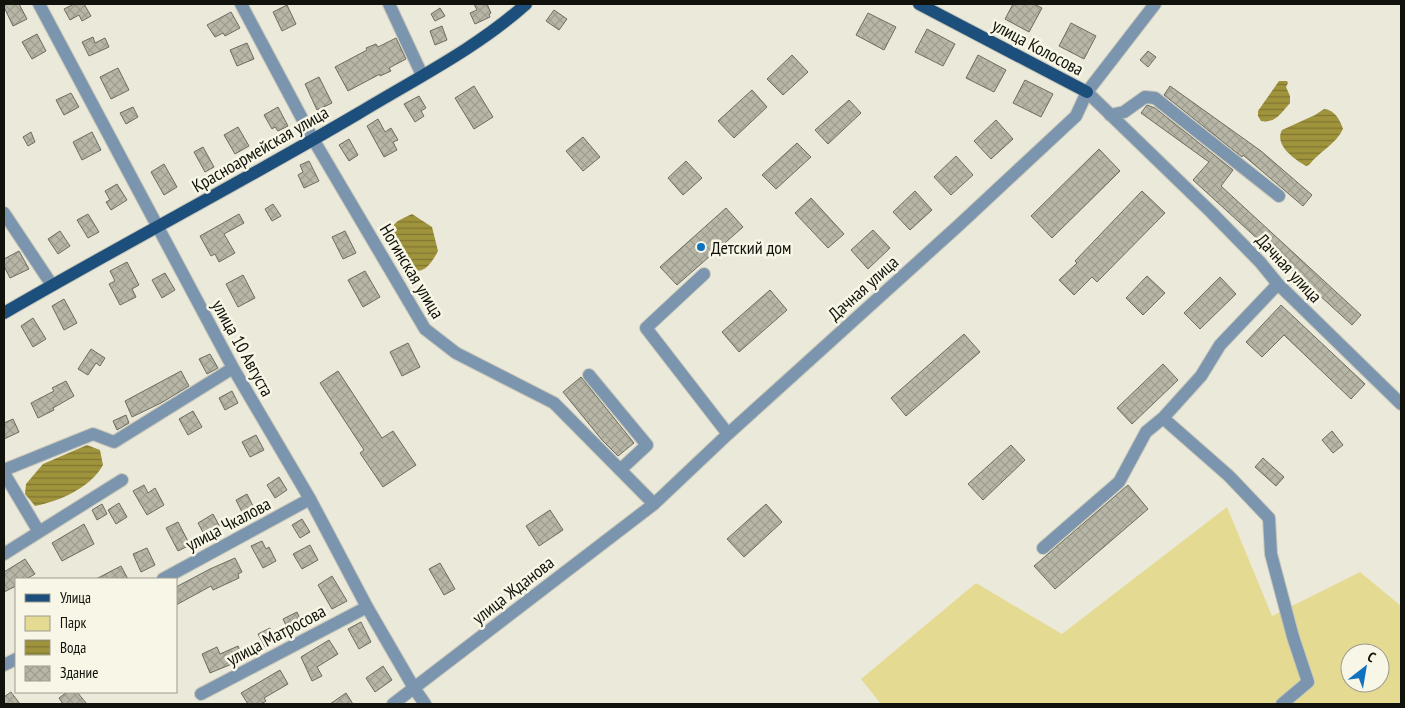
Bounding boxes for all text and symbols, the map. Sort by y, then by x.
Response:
street label: улица Колосова [988,13,1088,81]
street label: Красноармейская улица [188,101,332,197]
street label: Ногинская улица [375,219,449,323]
street label: Дачная улица [1251,228,1327,308]
place label: Детский дом [711,236,792,259]
marker: Детский дом [695,241,707,253]
street label: Дачная улица [823,250,903,326]
street label: улица 10 Августа [207,296,279,400]
street label: улица Чкалова [181,492,275,556]
street label: улица Жданова [467,551,559,629]
legend [15,578,178,693]
text: Улица [60,588,91,607]
street label: улица Матросова [222,599,330,671]
text: Парк [60,613,86,632]
text: Вода [60,638,86,657]
north arrow [1340,643,1390,693]
text: С [1364,647,1380,667]
text: Здание [60,663,98,682]

